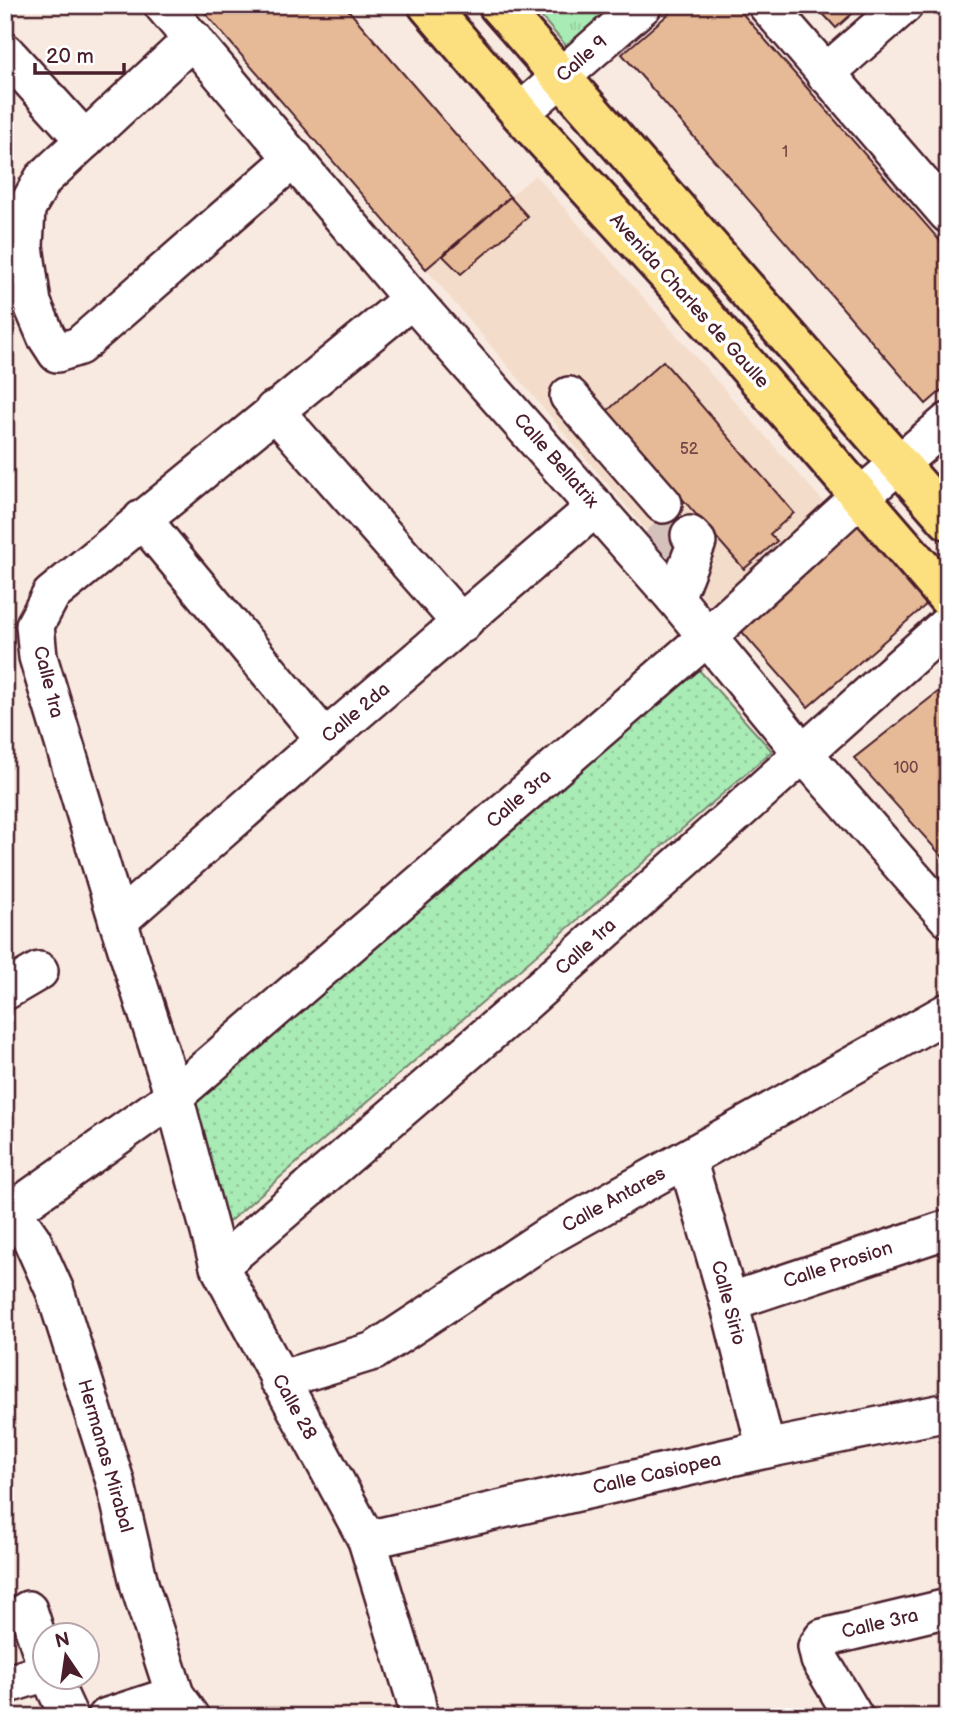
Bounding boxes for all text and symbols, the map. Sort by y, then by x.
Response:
street label: Calle 9 [552,31,612,87]
scale bar [35,32,124,76]
text: 20 m [46,44,94,69]
house number: 1 [782,143,788,162]
street label: Avenida Charles de Gaulle [604,209,774,393]
street label: Calle Bellatrix [508,409,604,513]
house number: 52 [680,440,699,459]
street label: Calle 1ra [28,644,68,720]
street label: Calle 2da [317,678,395,748]
house number: 100 [893,759,919,778]
street label: Calle 3ra [482,765,556,833]
street label: Calle 1ra [551,914,621,980]
street label: Calle Antares [558,1162,670,1238]
street label: Calle Prosion [780,1237,896,1293]
street label: Calle Sirio [706,1258,750,1348]
street label: Calle 28 [267,1370,321,1444]
street label: Hermanas Mirabal [72,1377,138,1535]
street label: Calle Casiopea [591,1448,723,1500]
street label: Calle 3ra [839,1604,921,1644]
north arrow [32,1620,102,1690]
text: N [53,1628,72,1654]

